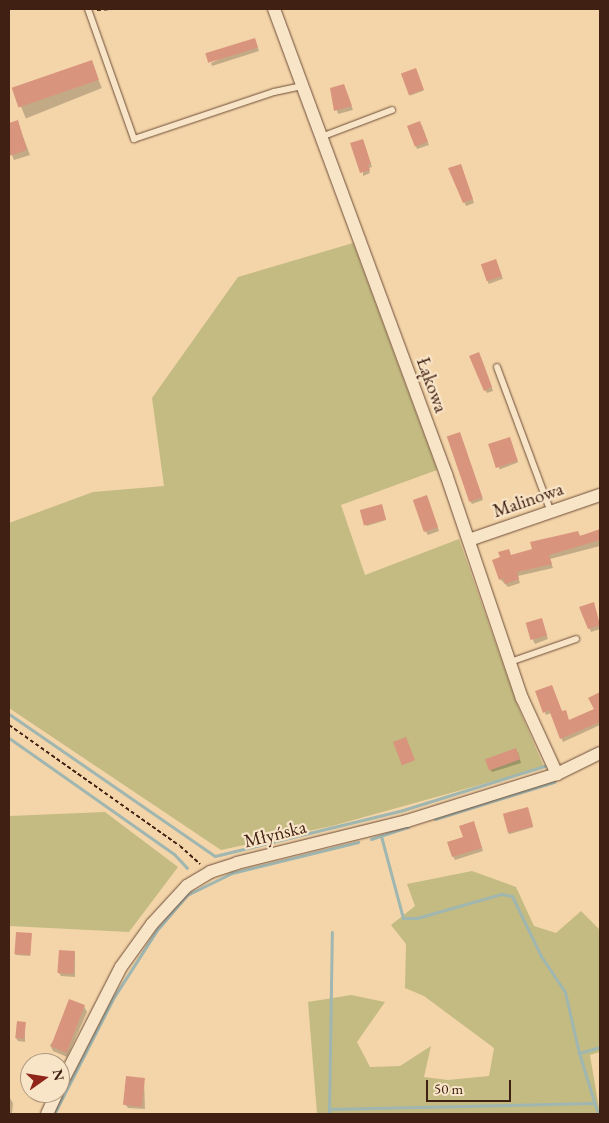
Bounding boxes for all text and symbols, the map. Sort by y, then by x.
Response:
street label: Łąkowa [412,354,452,416]
street label: Malinowa [490,477,566,523]
street label: Młyńska [241,815,309,853]
north arrow [20,1053,70,1103]
text: N [49,1067,69,1082]
scale bar [429,1070,514,1102]
text: 50 m [434,1079,463,1098]

